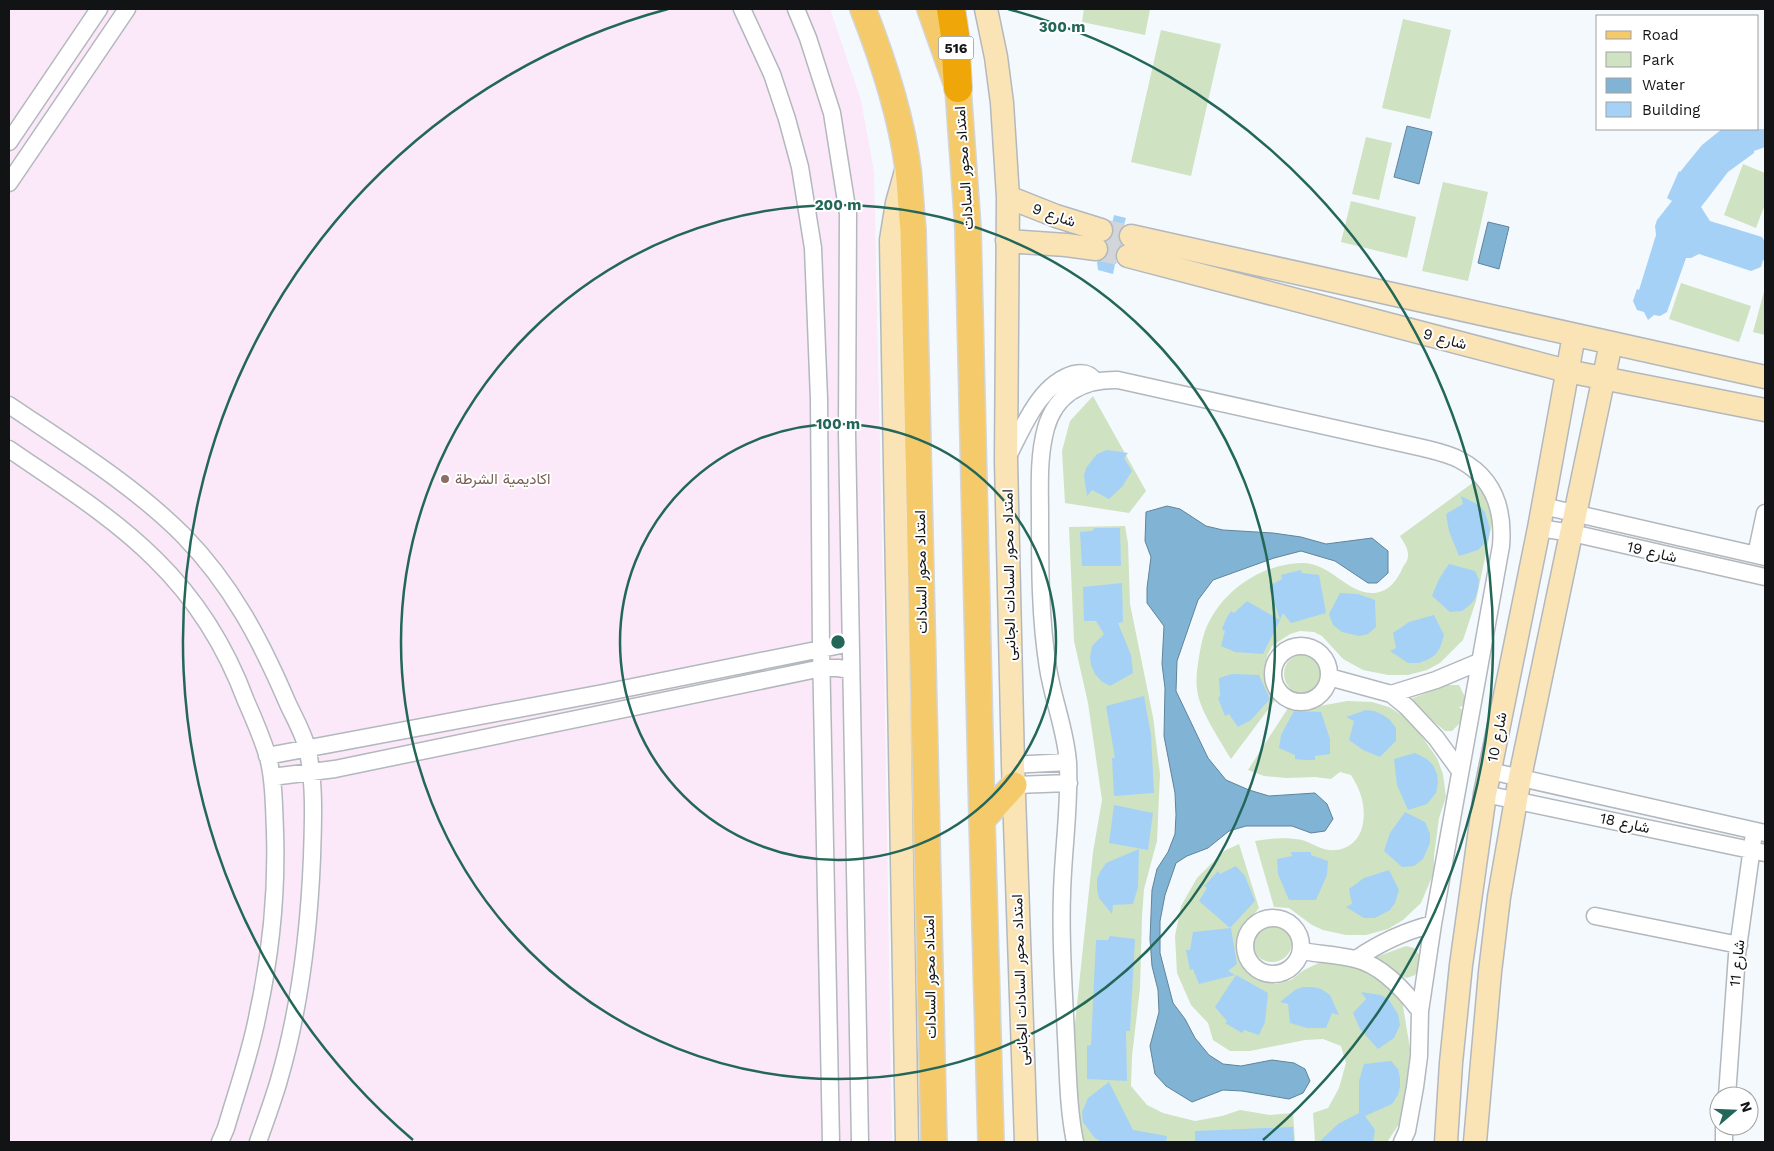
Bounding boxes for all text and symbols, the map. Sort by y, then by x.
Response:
legend [1596,15,1759,130]
text: 300 m [1039,18,1085,36]
text: Road [1642,26,1679,44]
road number: 516 [938,36,974,59]
text: Park [1642,51,1675,69]
text: Water [1642,76,1685,94]
text: Building [1642,101,1700,119]
street label: امتداد محور السادات [951,106,977,230]
text: 200 m [815,196,861,214]
street label: شارع 9 [1029,199,1078,233]
street label: شارع 9 [1421,325,1469,355]
text: 100 m [816,415,860,433]
place label: اكاديمية الشرطة [455,470,550,488]
marker: اكاديمية الشرطة [439,473,451,485]
street label: امتداد محور السادات الجانبى [999,489,1020,661]
street label: امتداد محور السادات [911,510,931,634]
street label: شارع 19 [1625,538,1679,568]
centre of rings [829,633,847,651]
street label: شارع 10 [1483,710,1513,764]
street label: شارع 18 [1598,809,1652,839]
street label: امتداد محور السادات الجانبى [1008,894,1033,1066]
street label: امتداد محور السادات [920,915,940,1039]
street label: شارع 11 [1726,939,1750,988]
north arrow [1709,1086,1759,1136]
text: N [1737,1099,1756,1114]

